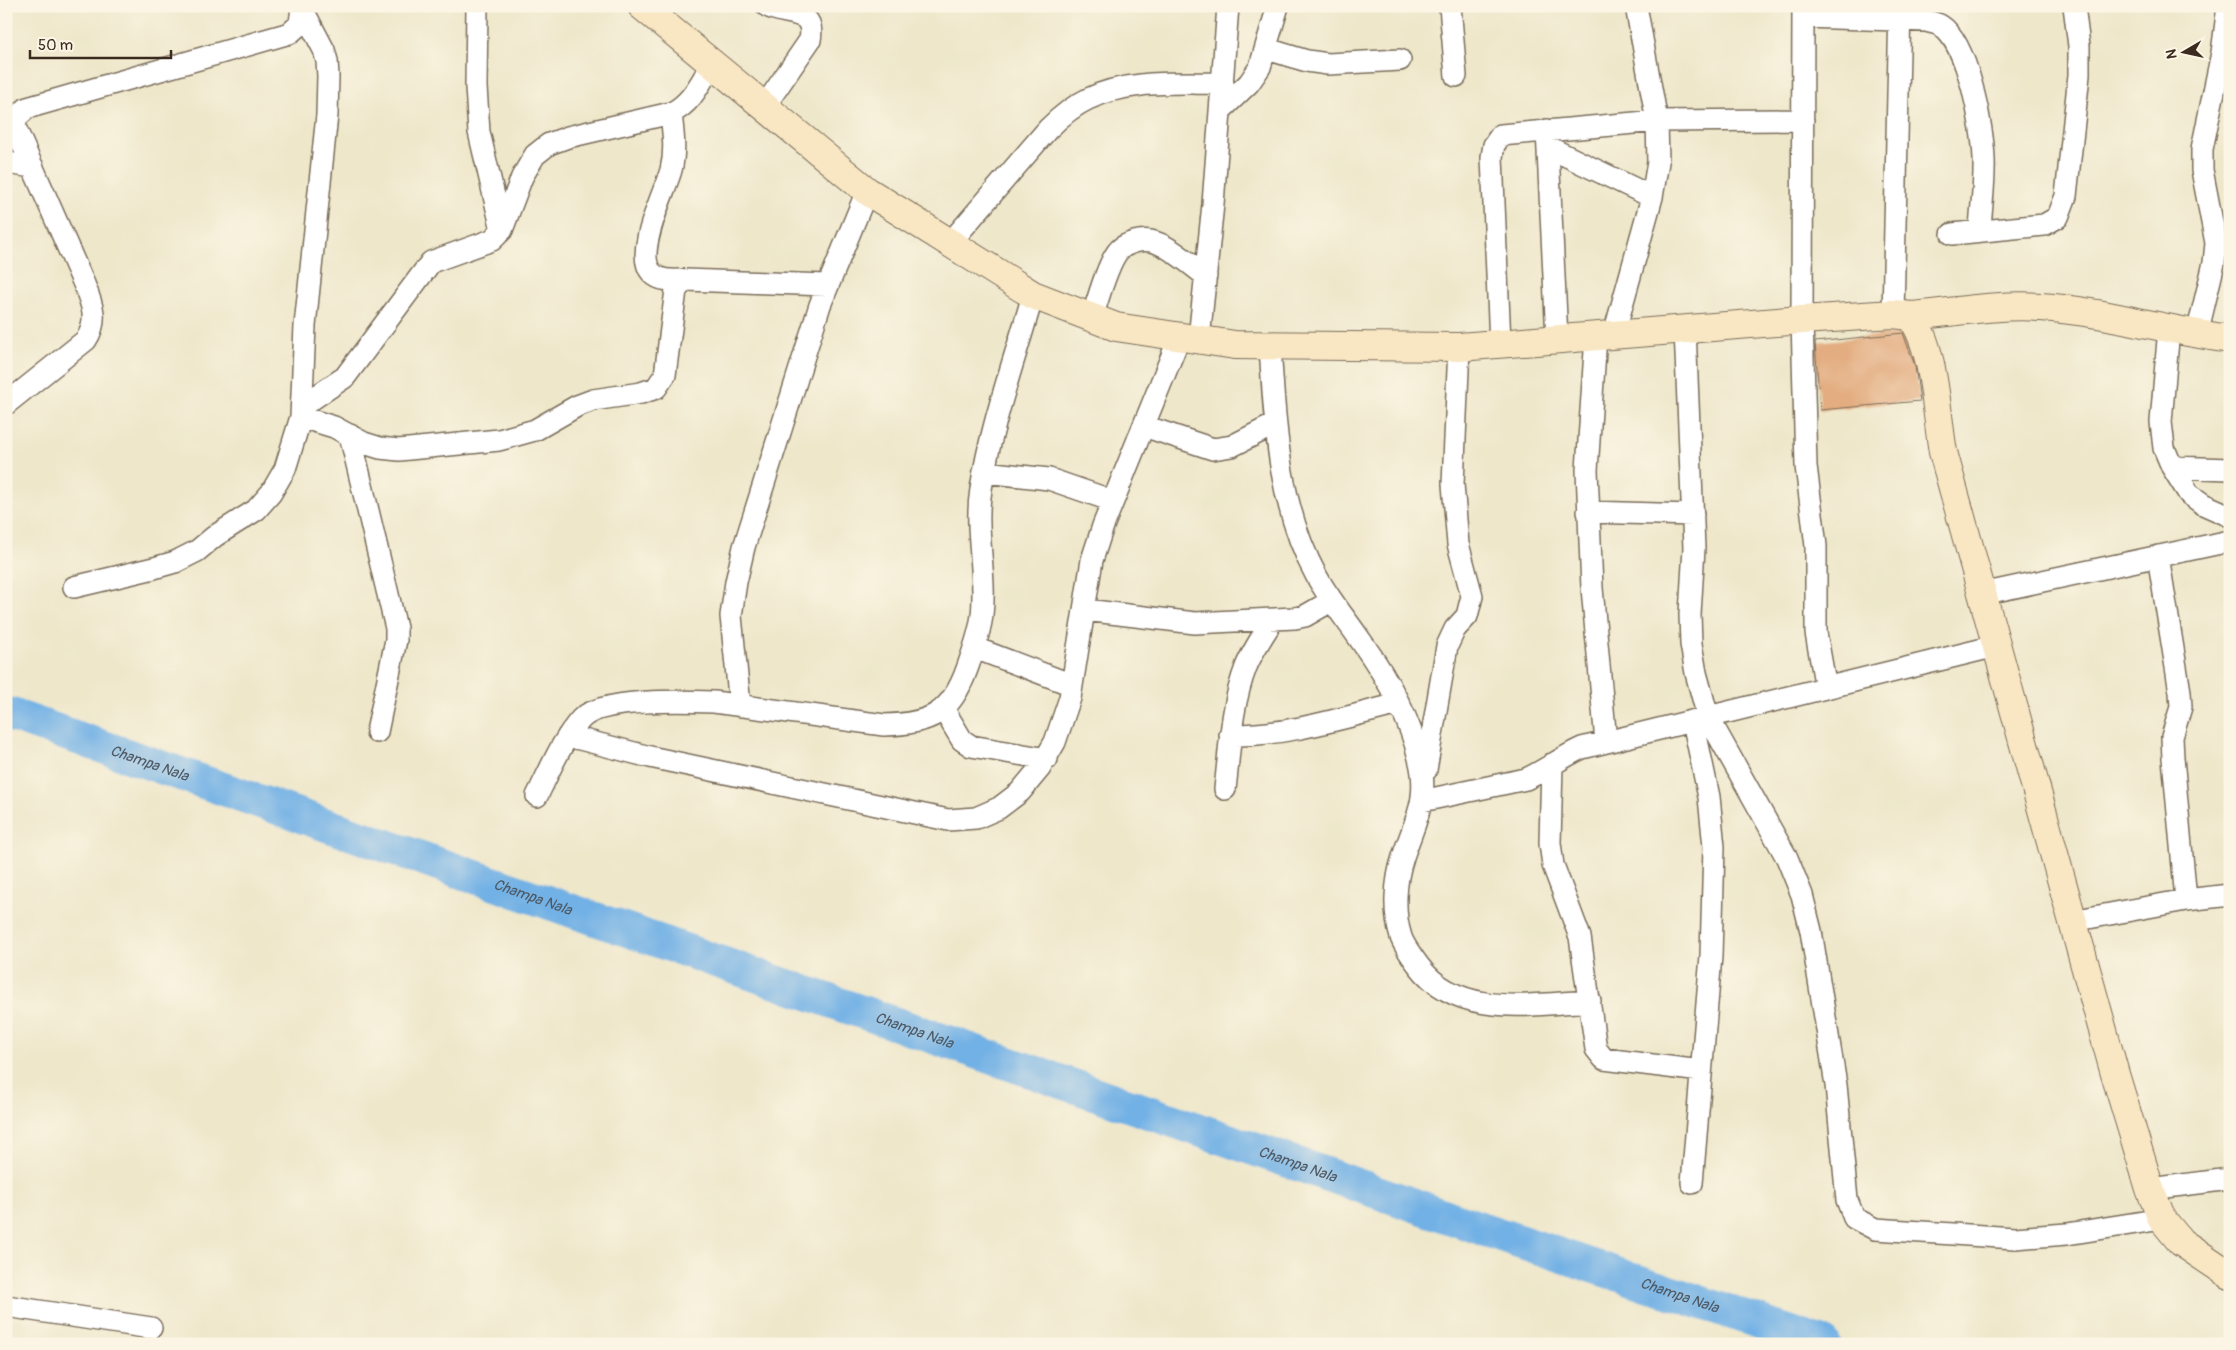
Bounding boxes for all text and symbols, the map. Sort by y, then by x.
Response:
scale bar [30,28,171,60]
north arrow [2158,28,2208,78]
text: 50 m [38,36,73,55]
text: N [2163,48,2181,60]
water label: Champa Nala [108,741,192,786]
water label: Champa Nala [491,875,575,920]
water label: Champa Nala [873,1008,957,1053]
water label: Champa Nala [1256,1142,1340,1187]
water label: Champa Nala [1638,1273,1722,1318]

